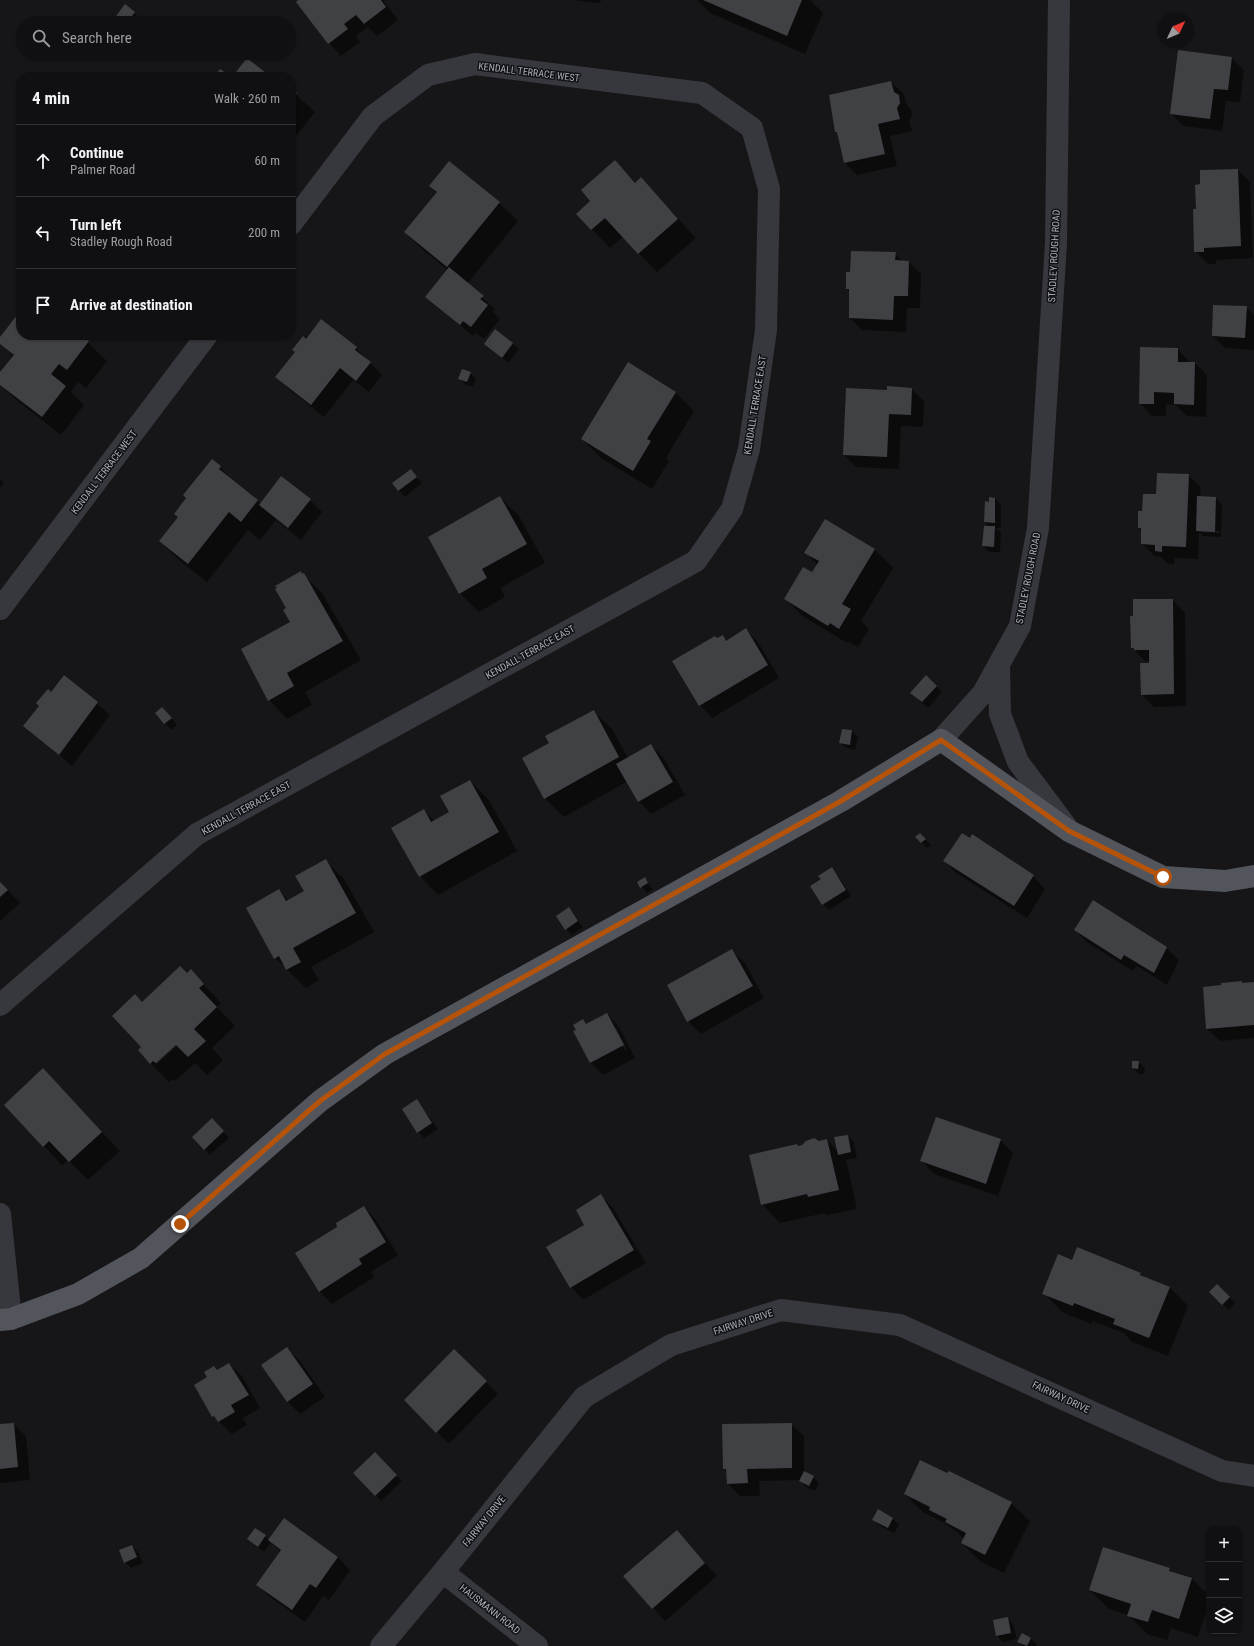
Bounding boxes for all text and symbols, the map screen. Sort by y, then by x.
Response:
north arrow [1158,12,1194,48]
search box [16,16,296,60]
icon: search [30,27,52,49]
text: Search here [62,29,132,47]
street label: KENDALL TERRACE WEST [478,60,580,84]
text: 4 min [32,88,70,108]
text: Walk · 260 m [214,91,280,106]
text: Continue [70,144,124,162]
icon: ahead [32,150,54,172]
text: 60 m [254,153,280,168]
text: Palmer Road [70,162,135,177]
street label: STADLEY ROUGH ROAD [1046,209,1062,303]
text: Turn left [70,216,121,234]
icon: left [32,222,54,244]
text: 200 m [248,225,280,240]
text: Stadley Rough Road [70,234,172,249]
icon: arrive [32,294,54,316]
text: Arrive at destination [70,296,193,314]
street label: KENDALL TERRACE EAST [742,355,768,455]
street label: KENDALL TERRACE WEST [69,428,139,516]
street label: STADLEY ROUGH ROAD [1014,531,1042,625]
street label: KENDALL TERRACE EAST [484,623,576,681]
street label: KENDALL TERRACE EAST [200,779,292,837]
route start [1154,868,1172,886]
route end [171,1215,189,1233]
street label: FAIRWAY DRIVE [712,1307,774,1337]
street label: FAIRWAY DRIVE [1031,1379,1091,1415]
street label: FAIRWAY DRIVE [460,1493,508,1549]
map controls [1206,1526,1242,1634]
button: + [1206,1526,1242,1562]
button: − [1206,1562,1242,1598]
street label: HAUSMANN ROAD [458,1582,523,1636]
button: layers [1206,1598,1242,1634]

